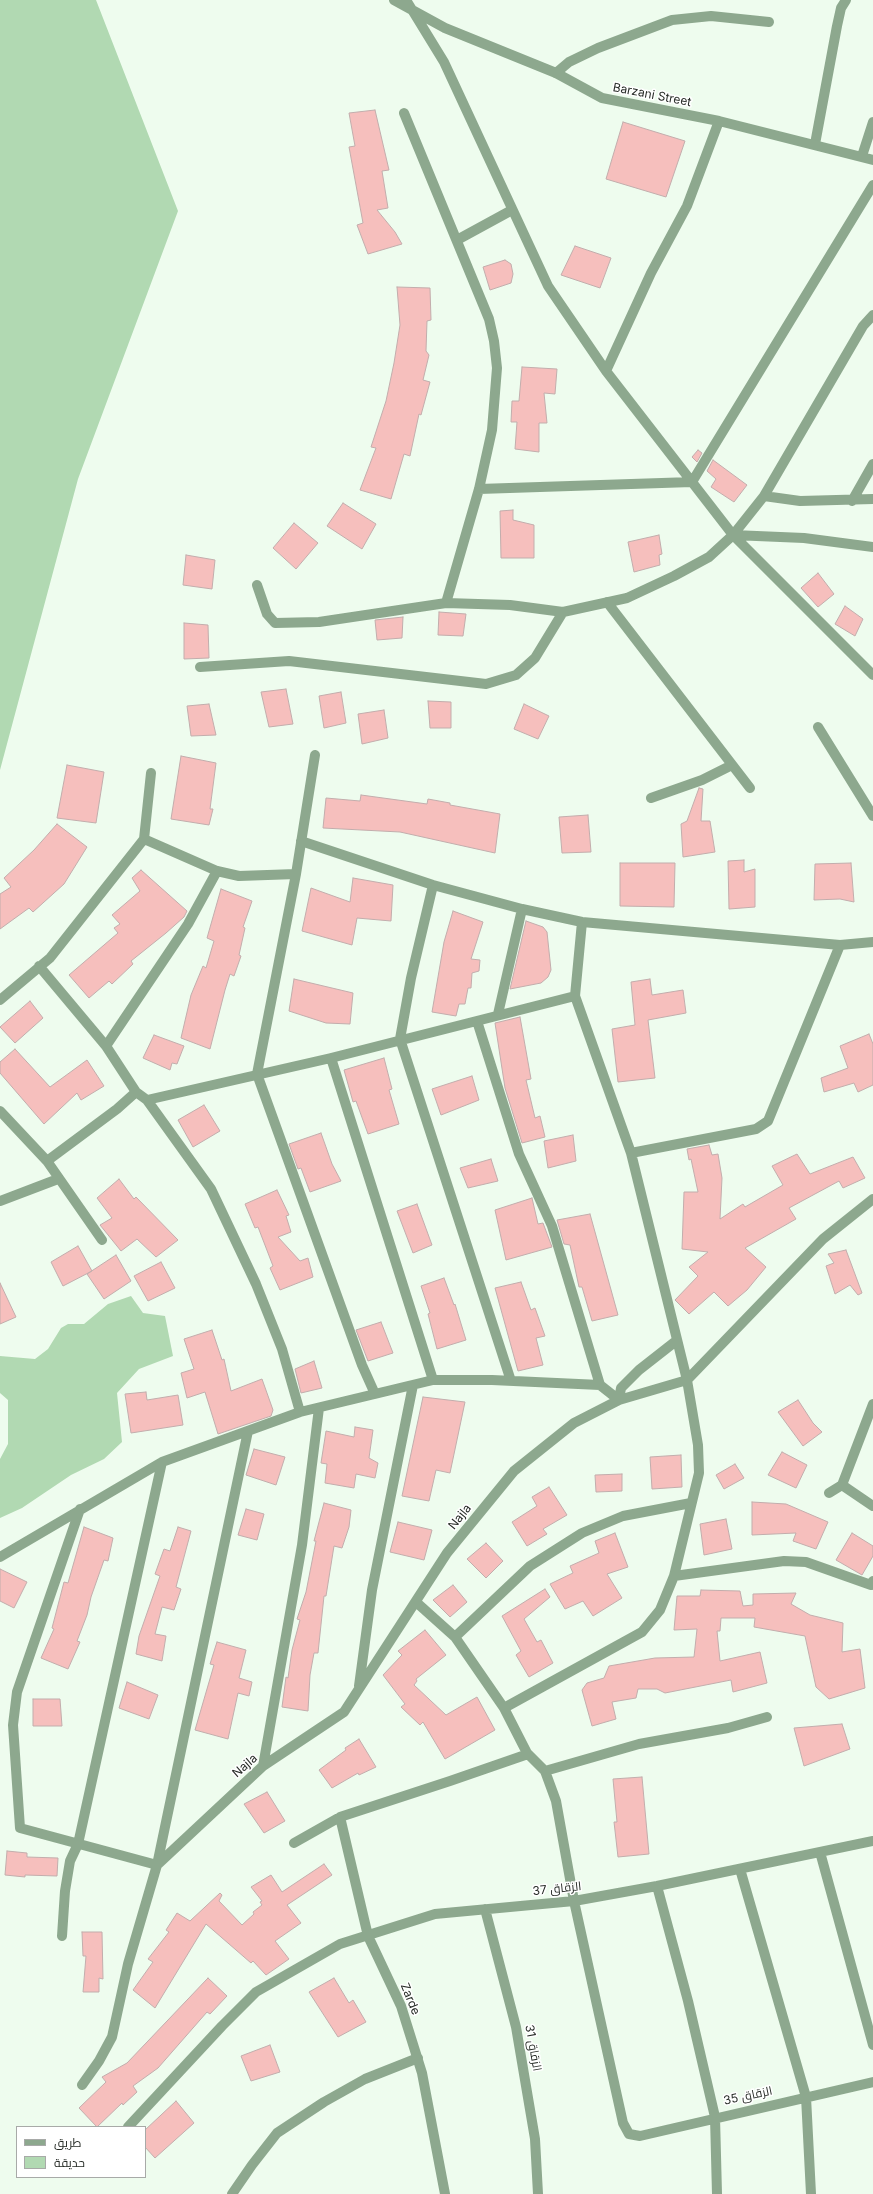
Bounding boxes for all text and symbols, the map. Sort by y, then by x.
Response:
street label: Barzani Street [612,80,692,110]
street label: Najla [445,1501,475,1533]
street label: Najla [230,1751,260,1781]
street label: الزقاق 37 [532,1879,582,1899]
street label: Zarde [397,1981,423,2017]
street label: الزقاق 31 [522,2024,544,2072]
street label: الزقاق 35 [722,2084,774,2108]
legend [16,2126,146,2178]
text: طريق [54,2135,81,2150]
text: حديقة [54,2155,85,2170]

